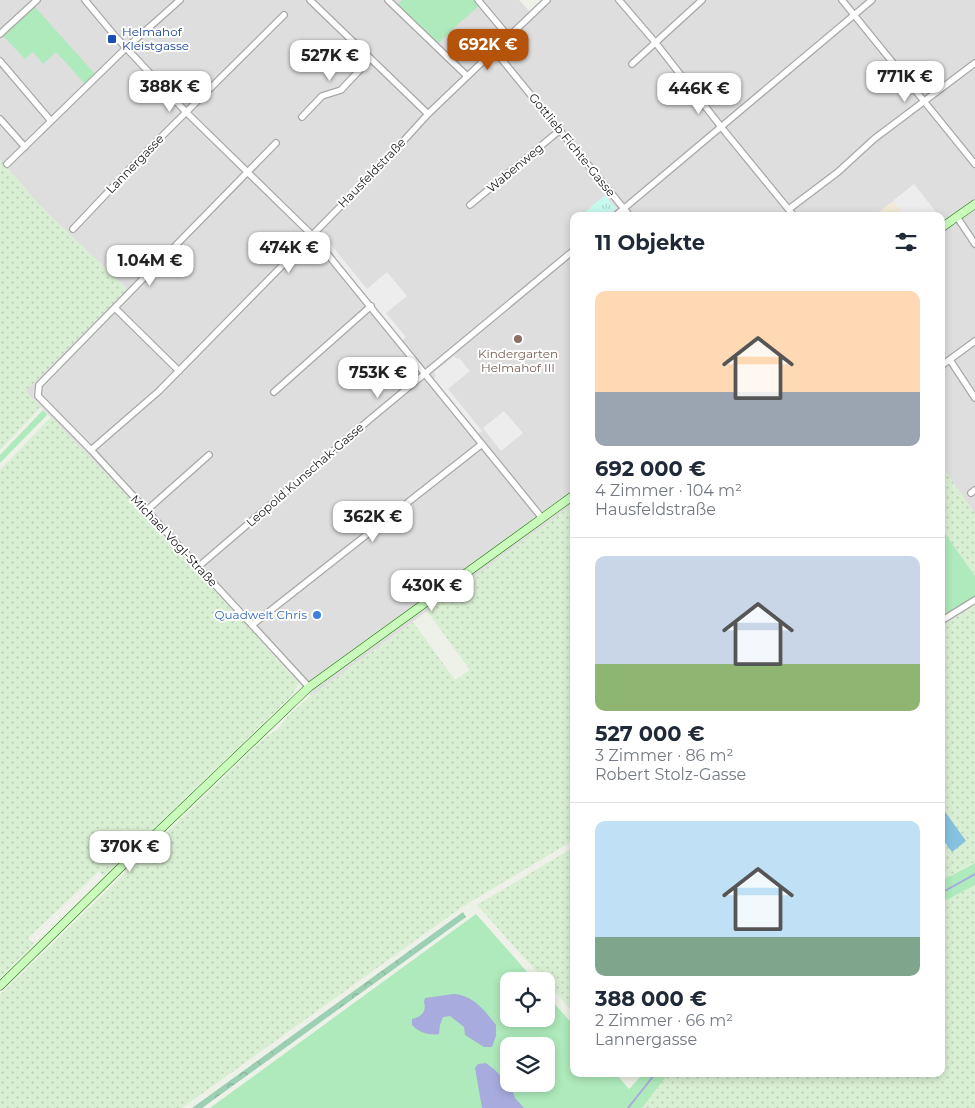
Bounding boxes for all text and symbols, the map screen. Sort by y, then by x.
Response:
place label: Helmahof Kleistgasse [122,24,189,53]
pin: 692K € [447,28,529,71]
marker: Helmahof Kleistgasse [106,33,118,45]
text: 692K € [458,35,518,54]
pin: 527K € [289,39,371,82]
text: 527K € [301,46,359,65]
pin: 771K € [864,61,946,103]
text: 771K € [877,67,933,86]
pin: 388K € [129,70,211,113]
pin: 446K € [658,72,740,115]
text: 388K € [140,77,200,96]
text: 446K € [668,79,730,98]
street label: Gottlieb Fichte-Gasse [526,90,619,200]
street label: Lannergasse [103,131,167,196]
street label: Hausfeldstraße [335,135,409,210]
street label: Wabenweg [483,140,546,196]
icon: filters [892,228,920,256]
text: 11 Objekte [595,230,705,255]
pin: 474K € [248,232,330,274]
text: 474K € [259,238,319,257]
pin: 1.04M € [104,244,196,287]
text: 1.04M € [118,251,182,270]
icon: home [713,323,803,413]
marker: Kindergarten Helmahof III [512,333,524,345]
place label: Kindergarten Helmahof III [478,346,558,375]
pin: 753K € [337,356,419,399]
text: 753K € [349,363,407,382]
street label: Leopold Kunschak-Gasse [243,419,367,530]
text: 692 000 € [595,456,706,481]
text: 4 Zimmer · 104 m² [595,481,742,500]
street label: Michael Vogl-Straße [128,492,221,590]
pin: 362K € [332,500,414,543]
text: Hausfeldstraße [595,500,716,519]
text: 362K € [344,507,402,526]
pin: 430K € [391,570,473,612]
text: 430K € [402,576,462,595]
icon: home [713,589,803,679]
place label: Quadwelt Chris [214,607,307,622]
marker: Quadwelt Chris [311,609,323,621]
text: 527 000 € [595,721,705,746]
text: 3 Zimmer · 86 m² [595,746,733,765]
text: Robert Stolz-Gasse [595,765,746,784]
pin: 370K € [89,830,171,873]
text: 370K € [100,837,160,856]
icon: home [713,854,803,944]
map controls [500,972,555,1092]
button: locate [500,972,555,1027]
text: 388 000 € [595,986,707,1011]
text: 2 Zimmer · 66 m² [595,1011,733,1030]
text: Lannergasse [595,1030,697,1049]
button: layers [500,1037,555,1092]

